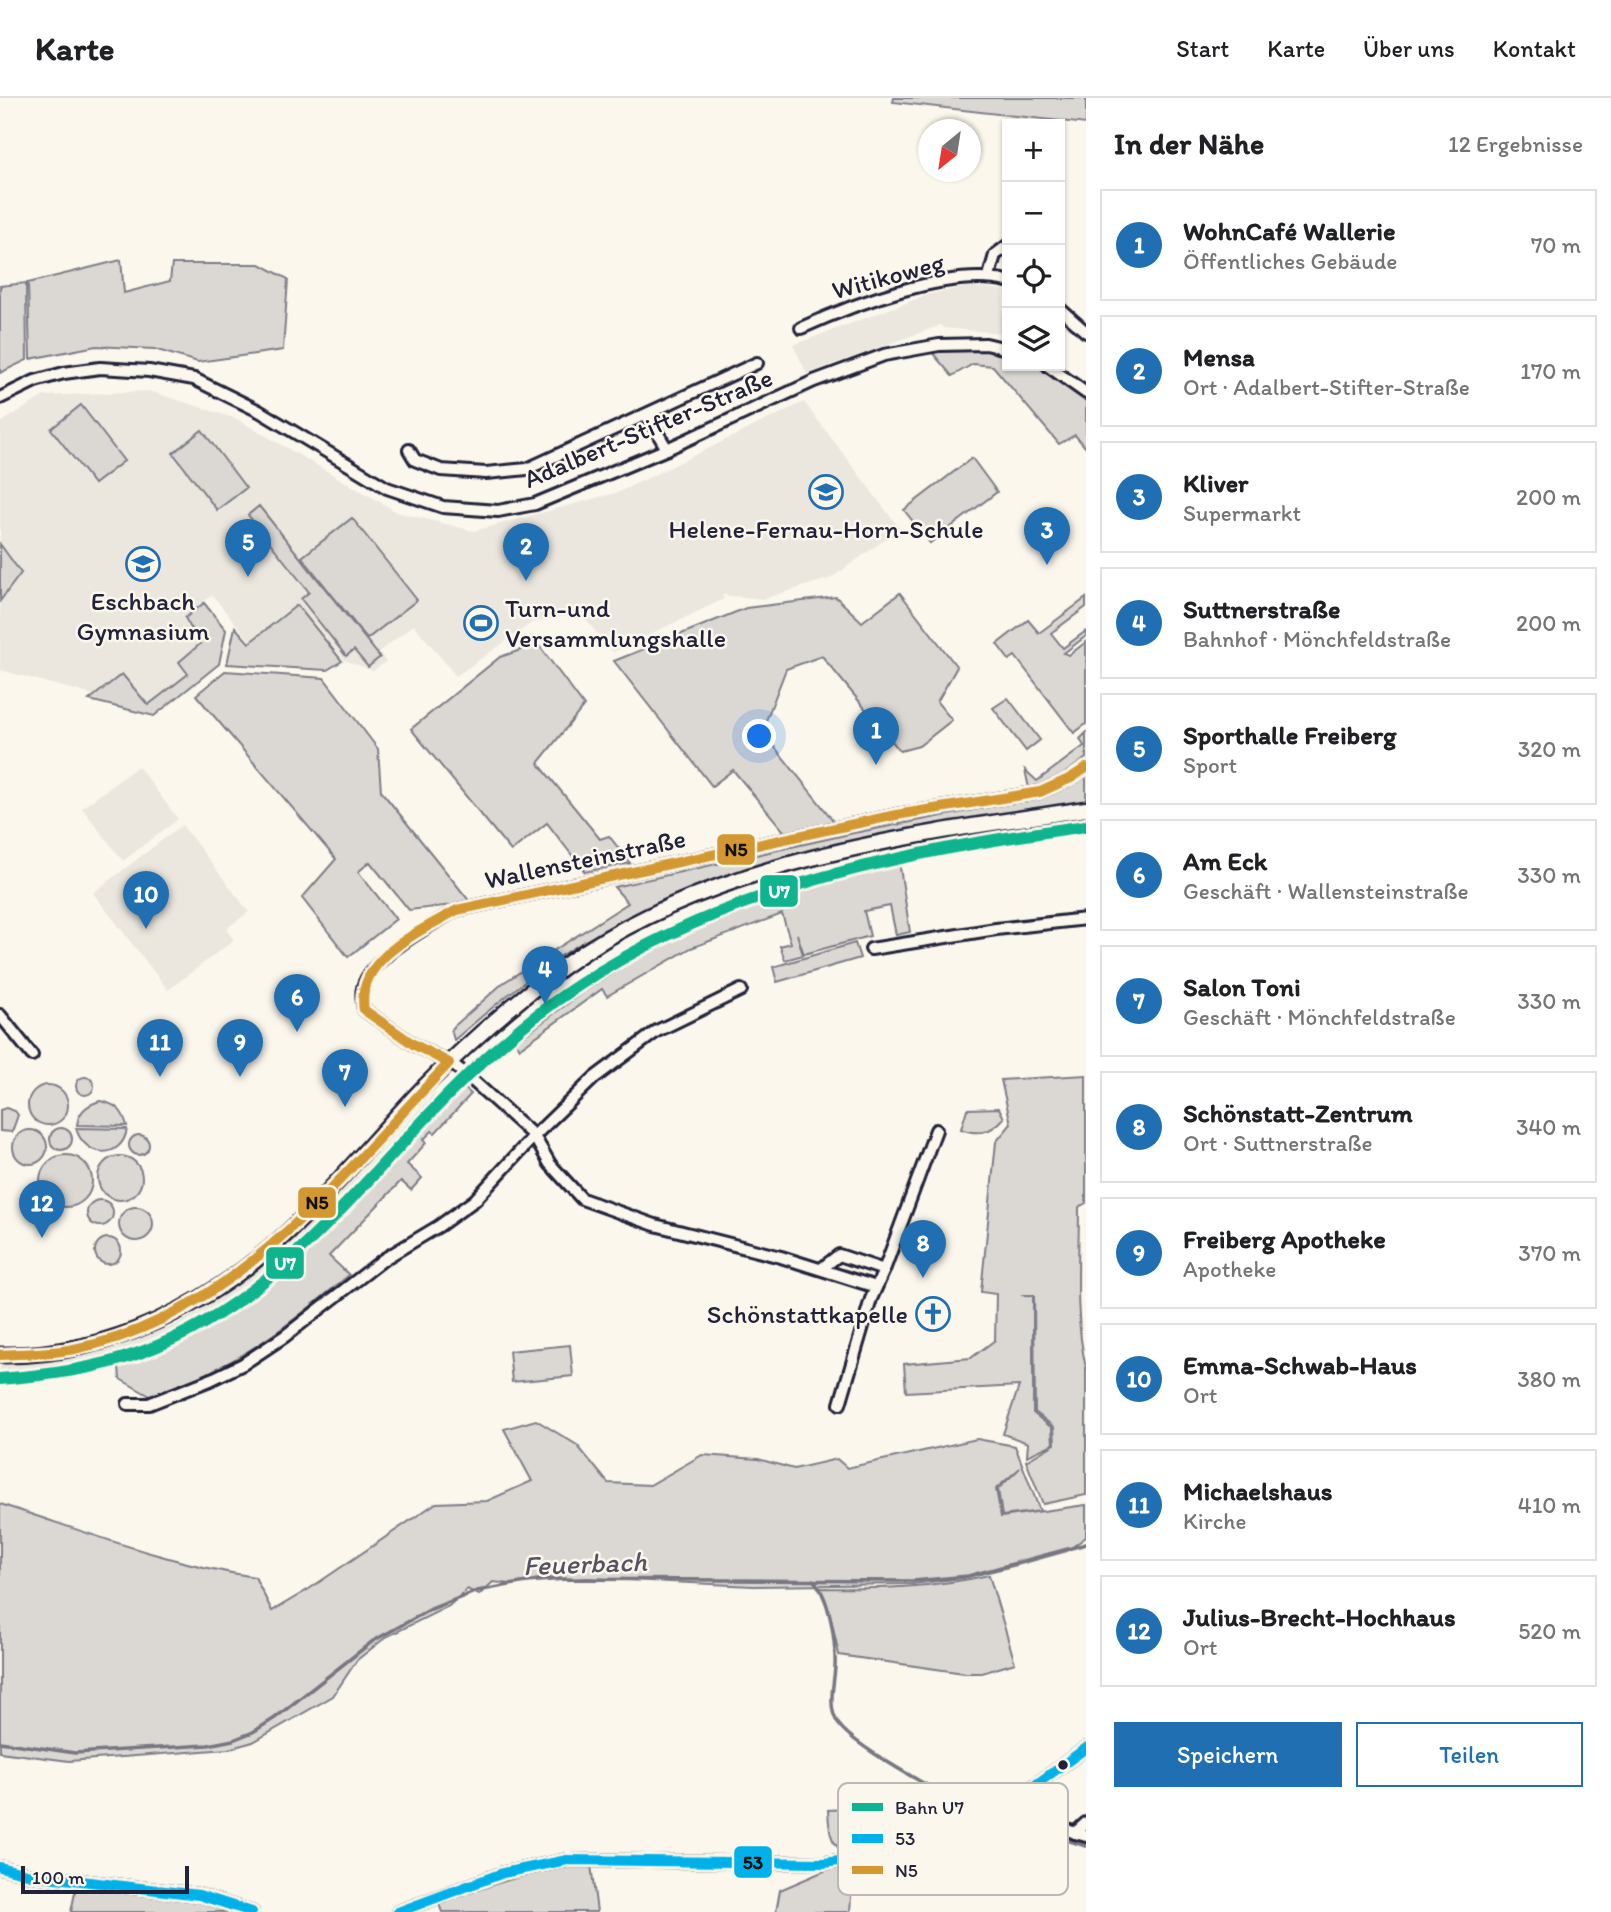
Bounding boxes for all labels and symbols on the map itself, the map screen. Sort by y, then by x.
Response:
north arrow [918,119,981,182]
street label: Witikoweg [828,245,948,306]
street label: Adalbert-Stifter-Straße [519,361,777,495]
school or university icon: Helene-Fernau-Horn-Schule [807,473,845,511]
pin: 3 [1024,507,1070,565]
place label: Helene-Fernau-Horn-Schule [669,513,983,545]
pin: 5 [225,519,271,577]
pin: 2 [503,523,549,581]
school or university icon: Eschbach Gymnasium [124,545,162,583]
place label: Eschbach Gymnasium [77,585,210,647]
place label: Turn-und Versammlungshalle [505,592,726,654]
sports icon: Turn-und Versammlungshalle [462,604,500,642]
pin: 1 [853,707,899,765]
your location [742,719,776,753]
street label: Wallensteinstraße [482,822,688,896]
line badge: N5 [716,833,756,866]
text: N5 [725,838,747,861]
pin: 10 [123,871,169,929]
line badge: U7 [759,874,799,908]
text: U7 [768,880,791,903]
pin: 4 [522,946,568,1004]
pin: 6 [274,974,320,1032]
pin: 11 [137,1019,183,1077]
pin: 9 [217,1019,263,1077]
pin: 7 [322,1049,368,1107]
pin: 12 [19,1180,65,1238]
line badge: N5 [297,1186,337,1219]
text: N5 [306,1191,328,1214]
pin: 8 [900,1220,946,1278]
line badge: U7 [265,1246,305,1280]
text: U7 [274,1252,297,1275]
church icon: Schönstattkapelle [914,1295,952,1333]
place label: Schönstattkapelle [707,1298,908,1330]
water label: Feuerbach [522,1544,649,1582]
unlabelled marker [1056,1758,1070,1772]
legend [838,1783,1068,1895]
text: Bahn U7 [895,1796,964,1819]
text: 53 [895,1827,915,1850]
line badge: 53 [733,1845,773,1879]
text: 53 [743,1851,763,1874]
text: N5 [895,1859,918,1882]
scale bar [21,1863,189,1895]

